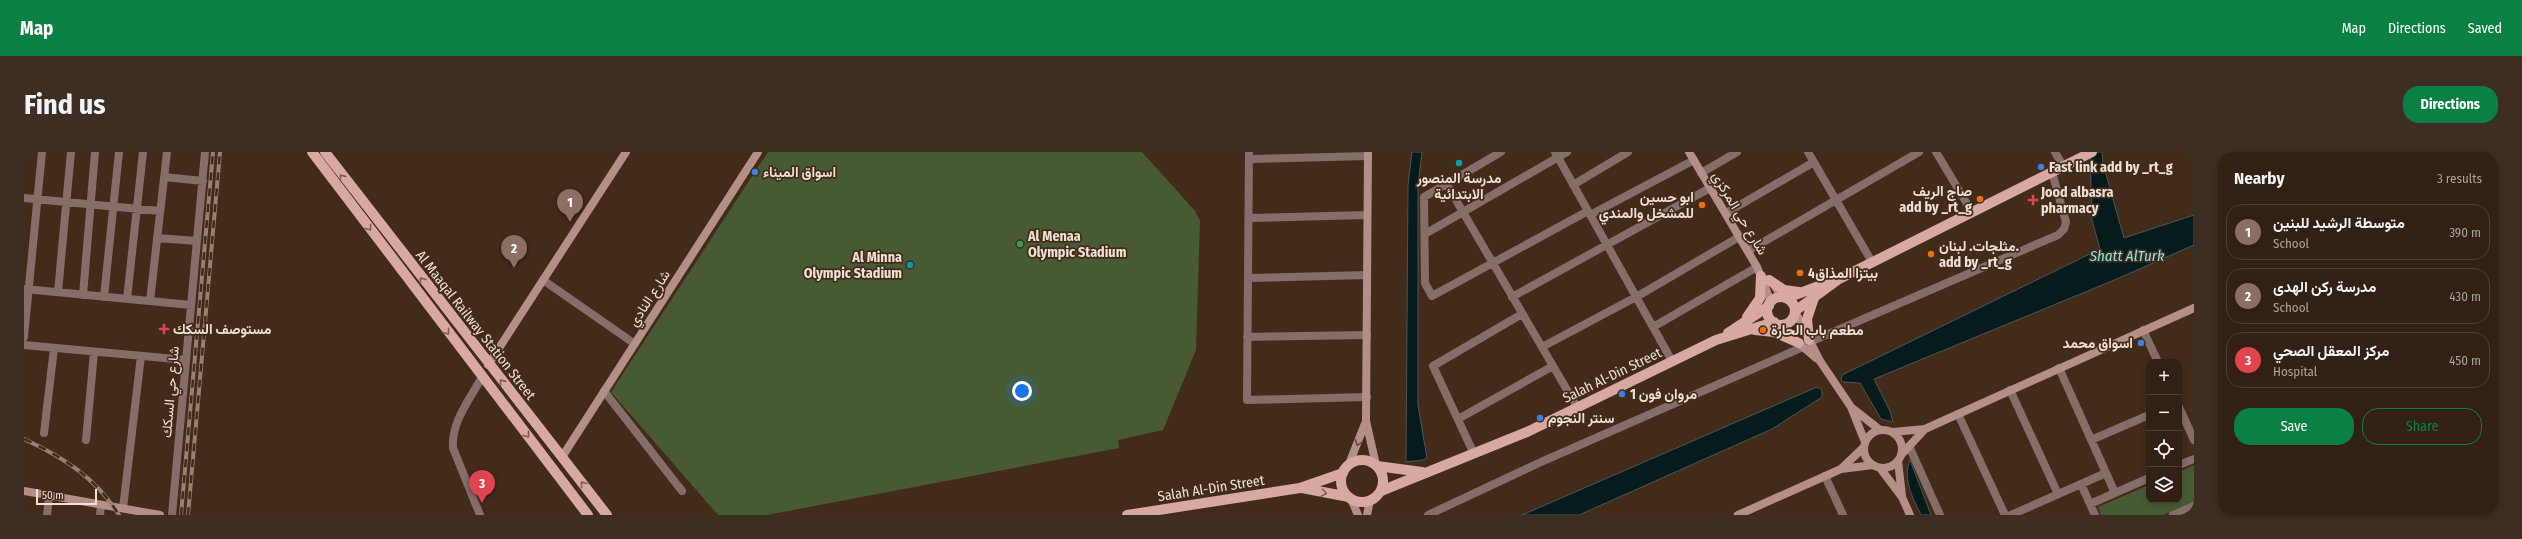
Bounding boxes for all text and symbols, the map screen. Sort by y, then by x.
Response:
text: Map [20,17,53,40]
text: Map [2342,20,2366,37]
text: Directions [2388,20,2446,37]
text: Saved [2468,20,2502,37]
button: Directions [2403,86,2498,123]
text: Find us [24,88,106,121]
marker: مدرسة المنصور الابتدائية [1454,158,1464,168]
place label: Fast link add by _rt_g [2049,159,2173,176]
marker: Fast link add by _rt_g [2036,162,2046,172]
place label: اسواق الميناء [763,164,836,181]
marker: اسواق الميناء [750,167,760,177]
text: Nearby [2234,168,2285,189]
street label: شارع حي المركزي [1705,169,1771,260]
place label: مدرسة المنصور الابتدائية [1416,170,1502,203]
text: 3 results [2437,171,2482,186]
one-way arrow [340,175,347,182]
place label: صاج الريف add by _rt_g [1899,183,1972,216]
place label: Jood albasra pharmacy [2040,184,2113,217]
pin: 1 [557,189,583,222]
place label: ابو حسين للمشخل والمندي [1599,189,1694,225]
marker: صاج الريف add by _rt_g [1975,194,1985,204]
marker: Jood albasra pharmacy [2028,195,2038,205]
marker: ابو حسين للمشخل والمندي [1697,200,1707,210]
text: متوسطة الرشيد للبنين [2273,214,2405,232]
one-way arrow [364,224,371,231]
text: 1 [2245,225,2251,240]
text: 390 m [2449,225,2481,240]
place label: Al Menaa Olympic Stadium [1027,228,1127,261]
pin: 2 [501,235,527,268]
text: School [2273,236,2309,251]
place label: مثلجات. لبنان. add by _rt_g [1939,238,2019,271]
marker: Al Menaa Olympic Stadium [1015,239,1025,249]
street label: Al Maaqal Railway Station Street [412,247,539,404]
water label: Shatt AlTurk [2089,247,2165,265]
place label: Al Minna Olympic Stadium [804,249,902,282]
marker: مثلجات. لبنان. add by _rt_g [1926,249,1936,259]
marker: Al Minna Olympic Stadium [905,260,915,270]
place label: بيتزا المذاق4 [1808,265,1878,282]
street label: شارع النادي [625,267,676,331]
marker: بيتزا المذاق4 [1795,268,1805,278]
one-way arrow [420,277,427,284]
text: مدرسة ركن الهدى [2273,278,2376,296]
text: 2 [2245,289,2251,304]
text: 430 m [2449,289,2481,304]
text: School [2273,300,2309,315]
place label: مستوصف السكك [173,321,272,338]
place label: مطعم باب الحارة [1771,322,1864,339]
marker: مستوصف السكك [158,323,170,335]
marker: مطعم باب الحارة [1758,325,1768,335]
one-way arrow [443,327,450,334]
place label: اسواق محمد [2063,335,2133,352]
marker: اسواق محمد [2136,338,2146,348]
text: مركز المعقل الصحي [2273,342,2389,360]
street label: Salah Al-Din Street [1560,344,1665,407]
street label: شارع حي السكك [158,345,186,439]
text: 3 [2245,353,2251,368]
text: 450 m [2449,353,2481,368]
map controls [2146,359,2182,503]
button: + [2146,359,2182,395]
text: Hospital [2273,364,2317,379]
one-way arrow [500,380,507,387]
your location [1012,381,1032,401]
place label: مروان فون 1 [1630,386,1698,403]
marker: مروان فون 1 [1617,389,1627,399]
button: − [2146,395,2182,431]
button: Save [2234,408,2354,445]
button: Share [2362,408,2482,445]
place label: سنتر النجوم [1548,410,1614,427]
marker: سنتر النجوم [1535,413,1545,423]
one-way arrow [522,430,529,437]
button: locate [2146,431,2182,467]
one-way arrow [1354,439,1362,446]
button: layers [2146,467,2182,503]
pin: 3 [469,470,495,503]
street label: Salah Al-Din Street [1157,472,1266,505]
one-way arrow [581,482,588,489]
scale bar [36,487,97,506]
one-way arrow [1321,488,1327,496]
text: 50 m [42,489,64,502]

